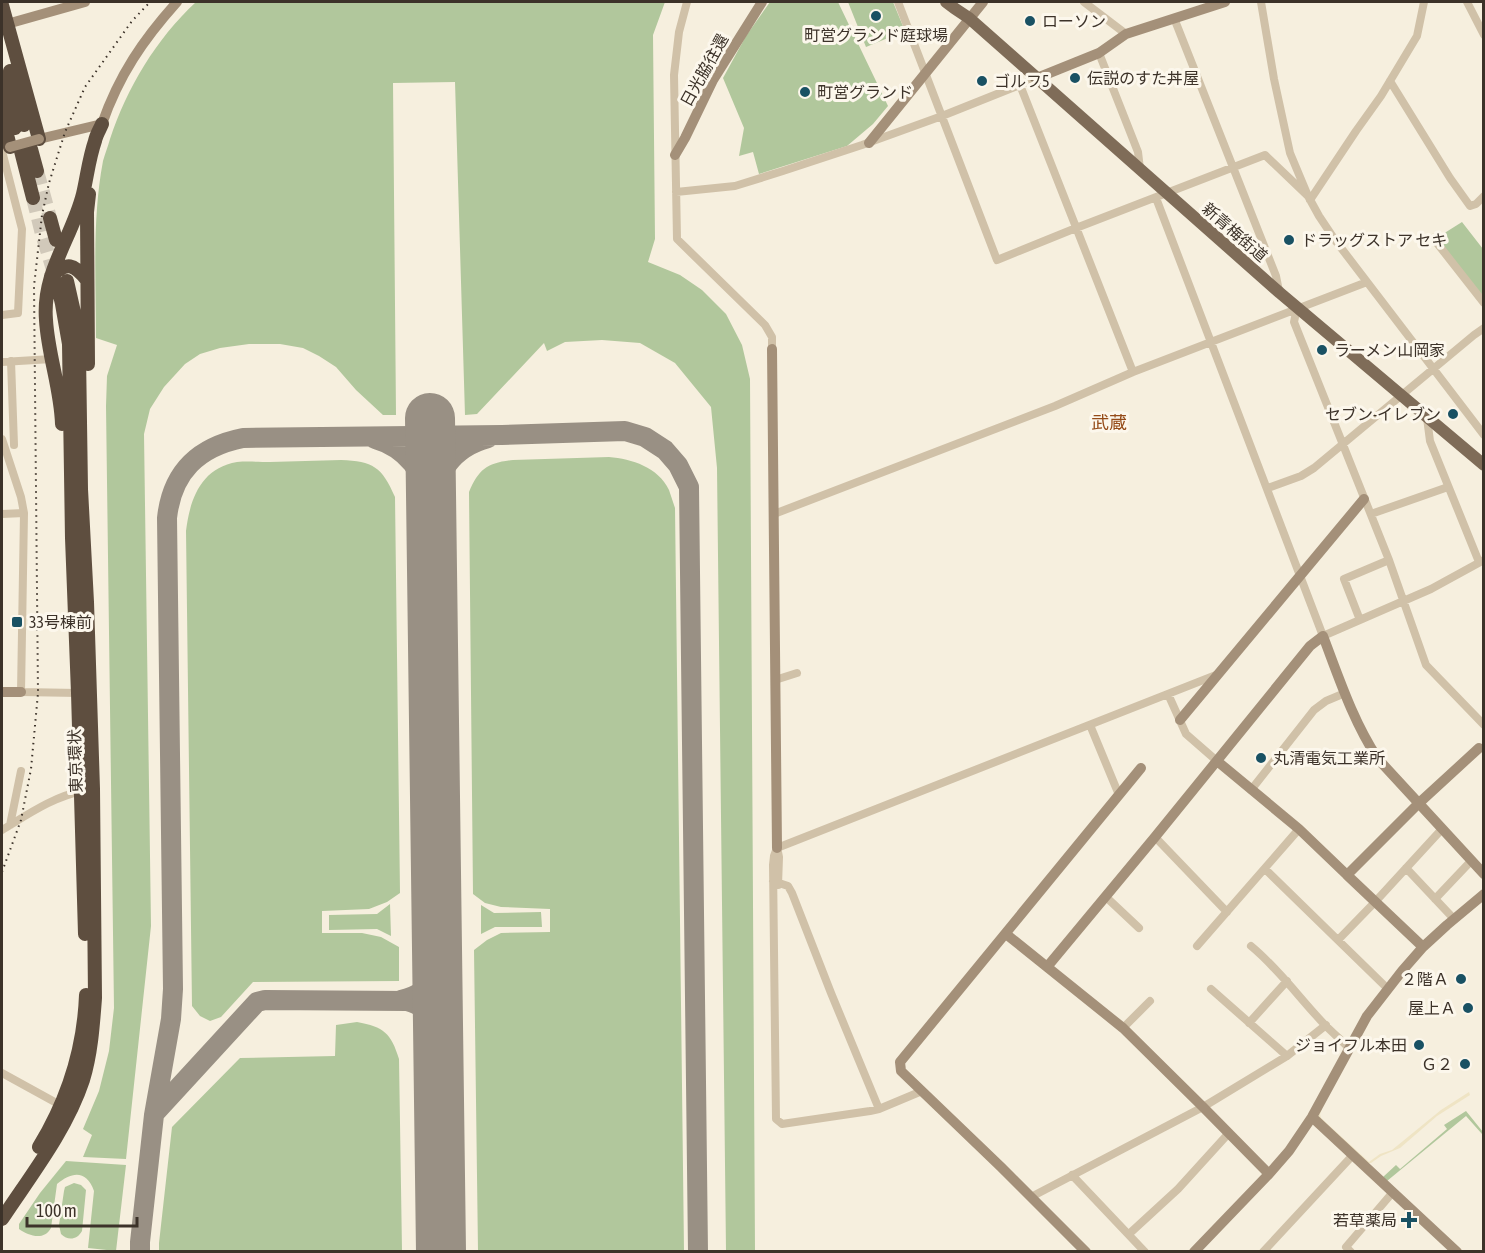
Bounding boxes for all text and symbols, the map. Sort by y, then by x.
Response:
marker: 町営グランド庭球場 [869,9,883,23]
place label: ローソン [1042,12,1106,30]
marker: ローソン [1023,14,1037,28]
place label: 町営グランド庭球場 [804,26,948,44]
street label: 日光脇往還 [677,31,731,109]
place label: 伝説のすた丼屋 [1087,69,1199,87]
marker: 伝説のすた丼屋 [1068,71,1082,85]
place label: ゴルフ5 [994,72,1050,90]
marker: ゴルフ5 [975,74,989,88]
place label: 町営グランド [817,83,913,101]
marker: 町営グランド [798,85,812,99]
street label: 新青梅街道 [1199,199,1271,265]
place label: ドラッグストア セキ [1301,231,1447,249]
marker: ドラッグストア セキ [1282,233,1296,247]
place label: ラーメン山岡家 [1334,341,1445,359]
marker: ラーメン山岡家 [1315,343,1329,357]
place label: セブン-イレブン [1325,405,1441,423]
marker: セブン-イレブン [1446,407,1460,421]
district label: 武蔵 [1091,412,1127,433]
place label: 33号棟前 [29,613,92,631]
marker: 33号棟前 [10,615,24,629]
street label: 東京環状 [65,729,85,793]
place label: 丸清電気工業所 [1273,749,1385,767]
marker: 丸清電気工業所 [1254,751,1268,765]
place label: ２階Ａ [1401,970,1449,988]
marker: ２階Ａ [1454,972,1468,986]
place label: 屋上Ａ [1408,999,1456,1017]
marker: 屋上Ａ [1461,1001,1475,1015]
place label: ジョイフル本田 [1295,1036,1407,1054]
marker: ジョイフル本田 [1412,1038,1426,1052]
place label: Ｇ２ [1421,1055,1453,1073]
marker: Ｇ２ [1458,1057,1472,1071]
scale bar [27,1190,136,1228]
text: 100 m [36,1200,77,1221]
place label: 若草薬局 [1333,1211,1397,1229]
marker: 若草薬局 [1402,1213,1416,1227]

